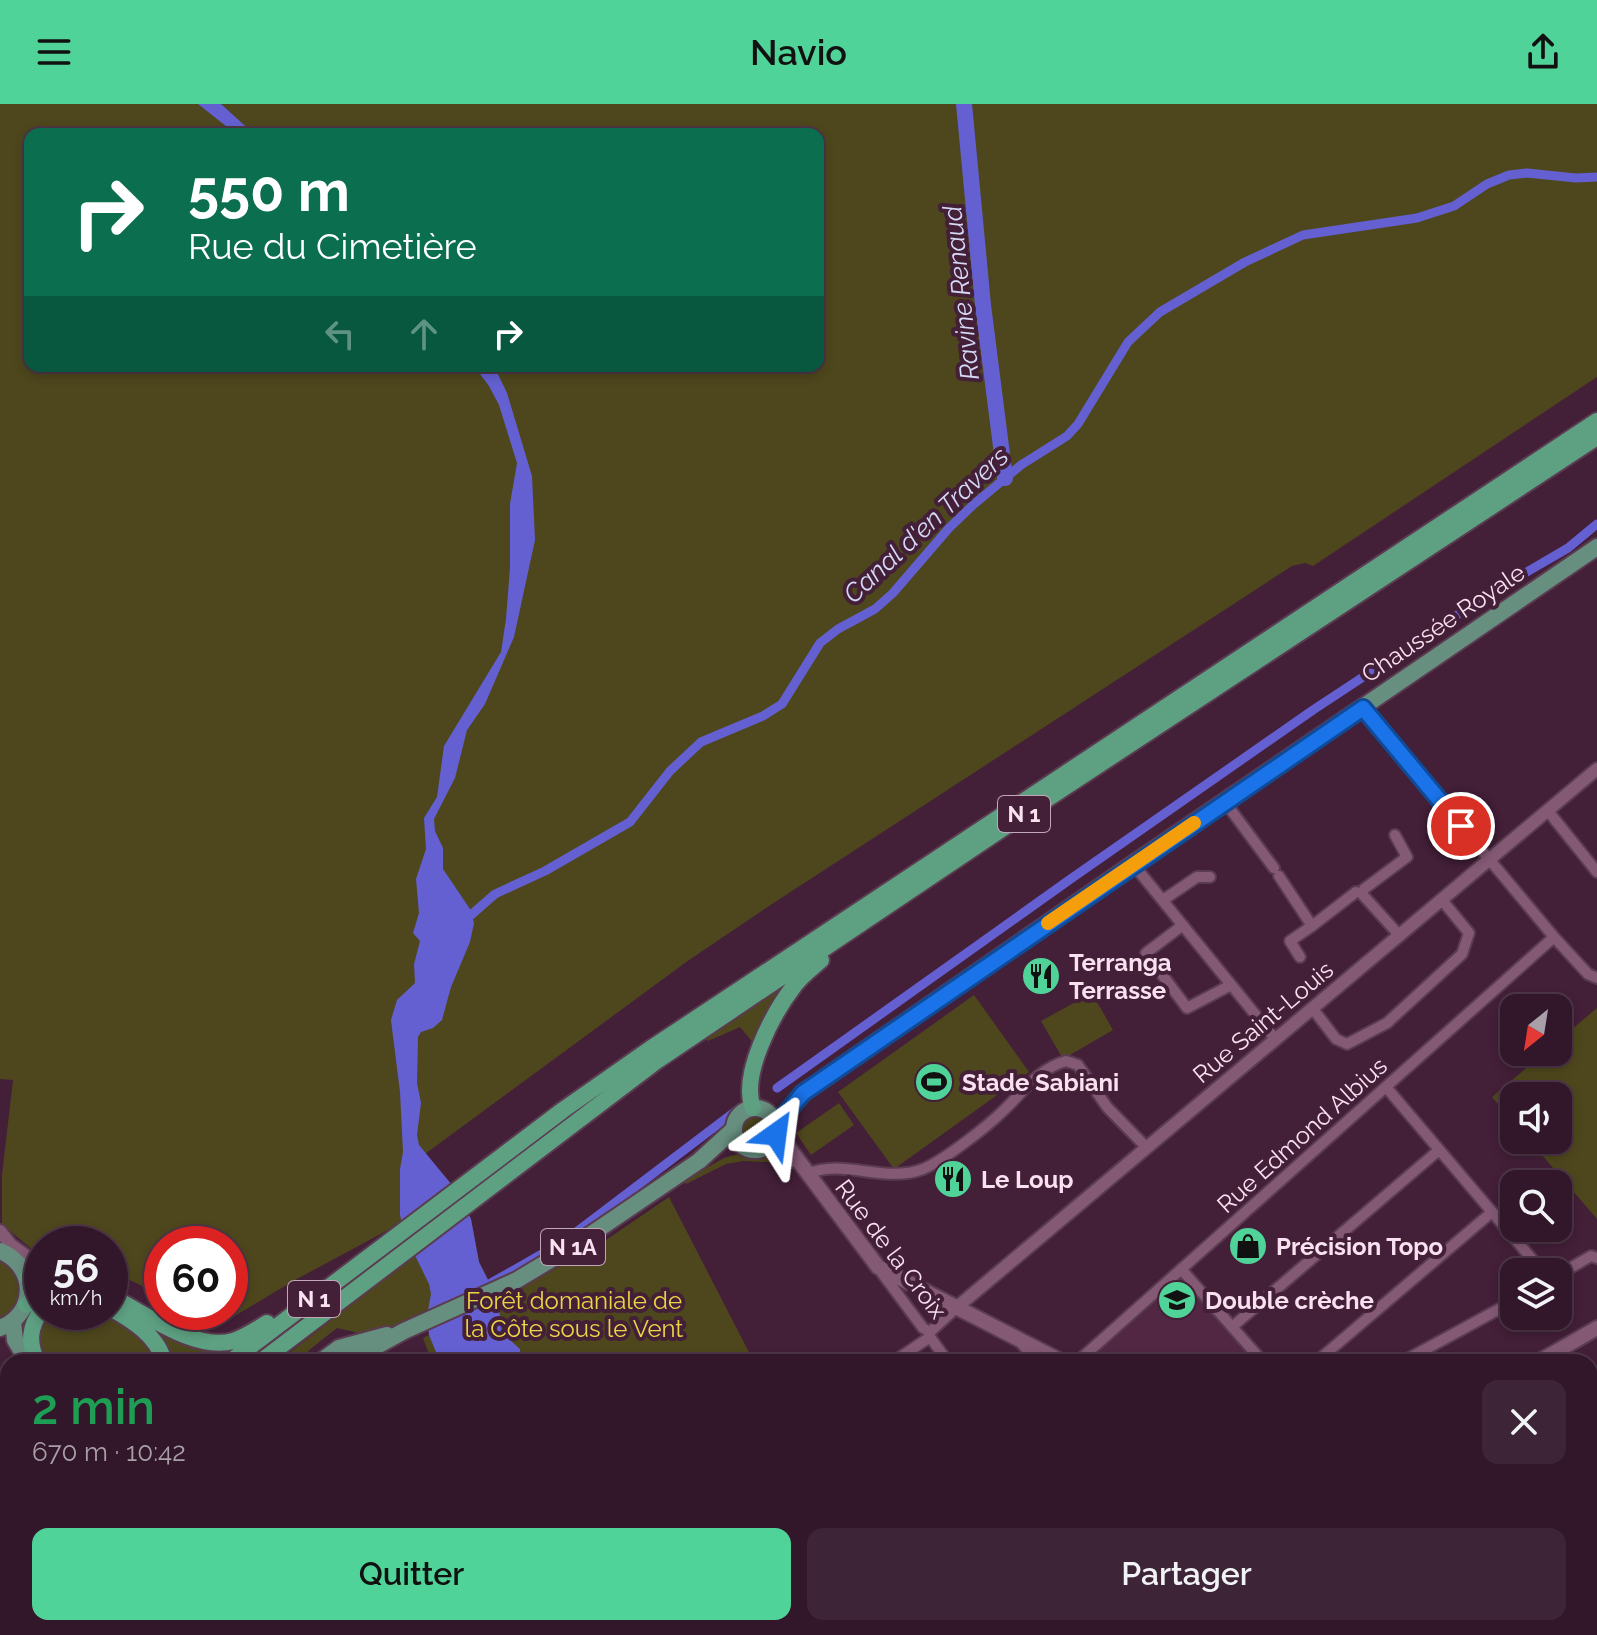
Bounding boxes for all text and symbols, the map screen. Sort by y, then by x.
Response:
icon: menu [32,30,76,74]
icon: share [1521,30,1565,74]
text: Navio [750,31,847,73]
text: 550 m [188,158,350,224]
icon: right [56,160,160,264]
water label: Ravine Renaud [937,204,985,382]
text: Rue du Cimetière [188,225,477,267]
icon: left [318,312,362,356]
icon: ahead [402,312,446,356]
icon: right [486,312,530,356]
water label: Canal d'en Travers [837,441,1015,609]
street label: Chaussée Royale [1356,558,1530,688]
pin [1427,792,1495,860]
road number: N 1 [998,796,1050,832]
icon: arrive [1439,804,1483,848]
place label: Terranga Terrasse [1069,948,1172,1005]
restaurant icon: Terranga Terrasse [1020,955,1062,997]
street label: Rue Saint-Louis [1187,955,1339,1089]
north arrow [1500,994,1572,1066]
map controls [1500,994,1572,1330]
street label: Rue Edmond Albius [1211,1051,1393,1219]
sports icon: Stade Sabiani [913,1061,955,1103]
place label: Stade Sabiani [962,1068,1119,1097]
button: sound [1500,1082,1572,1154]
position arrow [734,1092,818,1176]
restaurant icon: Le Loup [932,1158,974,1200]
place label: Le Loup [981,1165,1074,1194]
button: search [1500,1170,1572,1242]
street label: Rue de la Croix [829,1174,953,1324]
shop icon: Précision Topo [1227,1225,1269,1267]
speed limit sign: 60 [144,1226,248,1330]
road number: N 1A [541,1229,605,1265]
place label: Précision Topo [1276,1232,1443,1261]
text: 56 [53,1244,99,1291]
button: layers [1500,1258,1572,1330]
school or university icon: Double crèche [1156,1279,1198,1321]
road number: N 1 [288,1281,340,1317]
text: km/h [50,1286,102,1310]
park label: Forêt domaniale de la Côte sous le Vent [465,1286,683,1343]
place label: Double crèche [1205,1286,1374,1315]
text: 2 min [32,1379,155,1435]
button: close [1482,1380,1566,1464]
text: 670 m · 10:42 [32,1437,186,1467]
button: Quitter [32,1528,791,1620]
button: Partager [807,1528,1566,1620]

